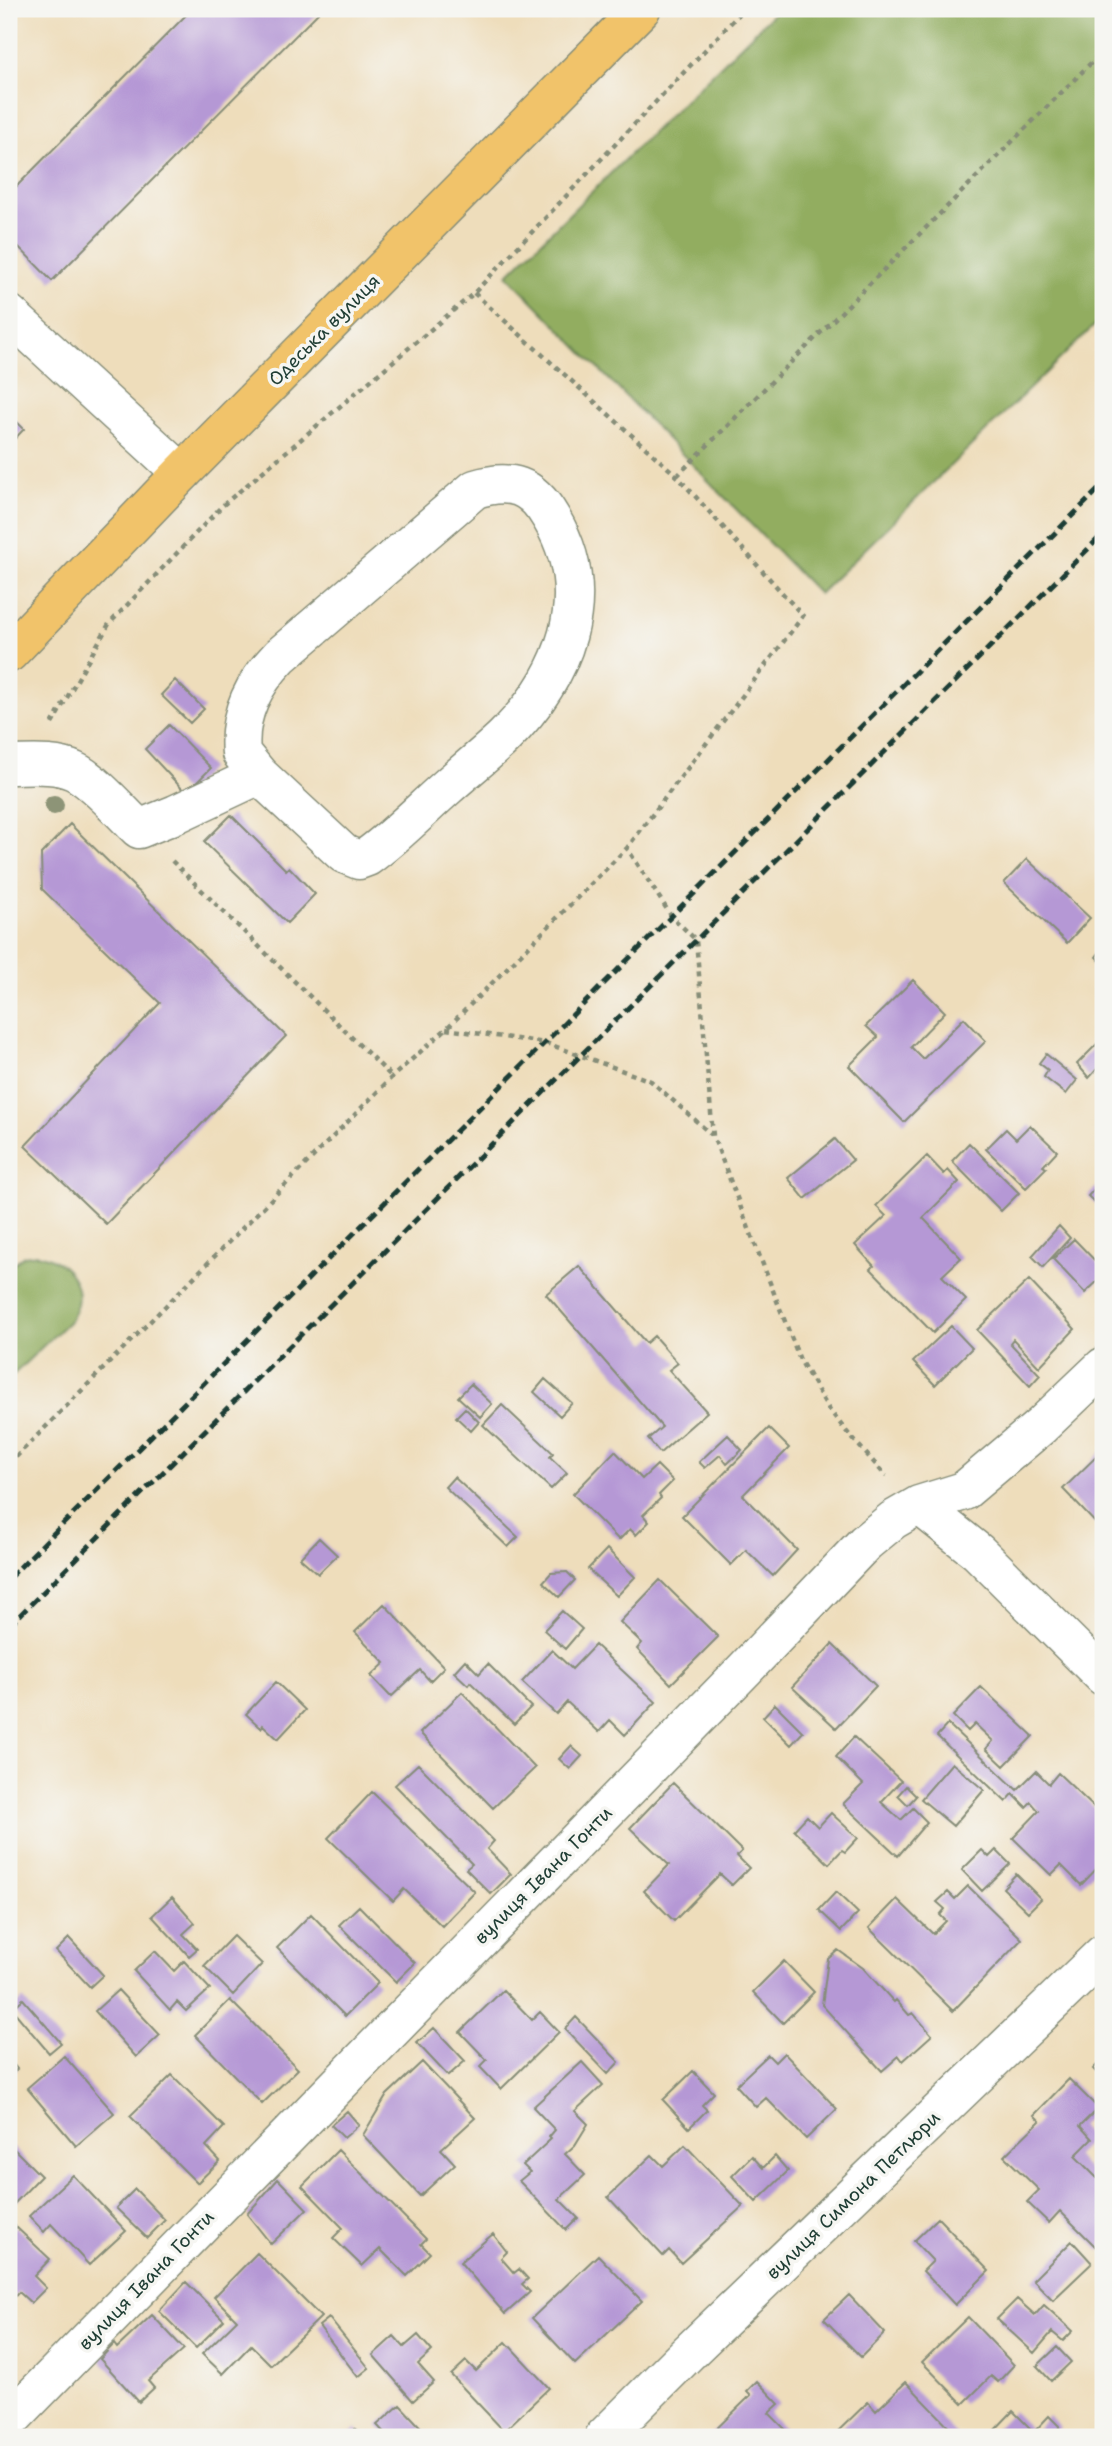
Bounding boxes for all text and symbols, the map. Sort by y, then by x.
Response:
street label: Одеська вулиця [263,269,385,391]
street label: вулиця Івана Гонти [469,1801,617,1949]
street label: вулиця Симона Петлюри [761,2105,945,2285]
street label: вулиця Івана Гонти [73,2205,219,2355]

